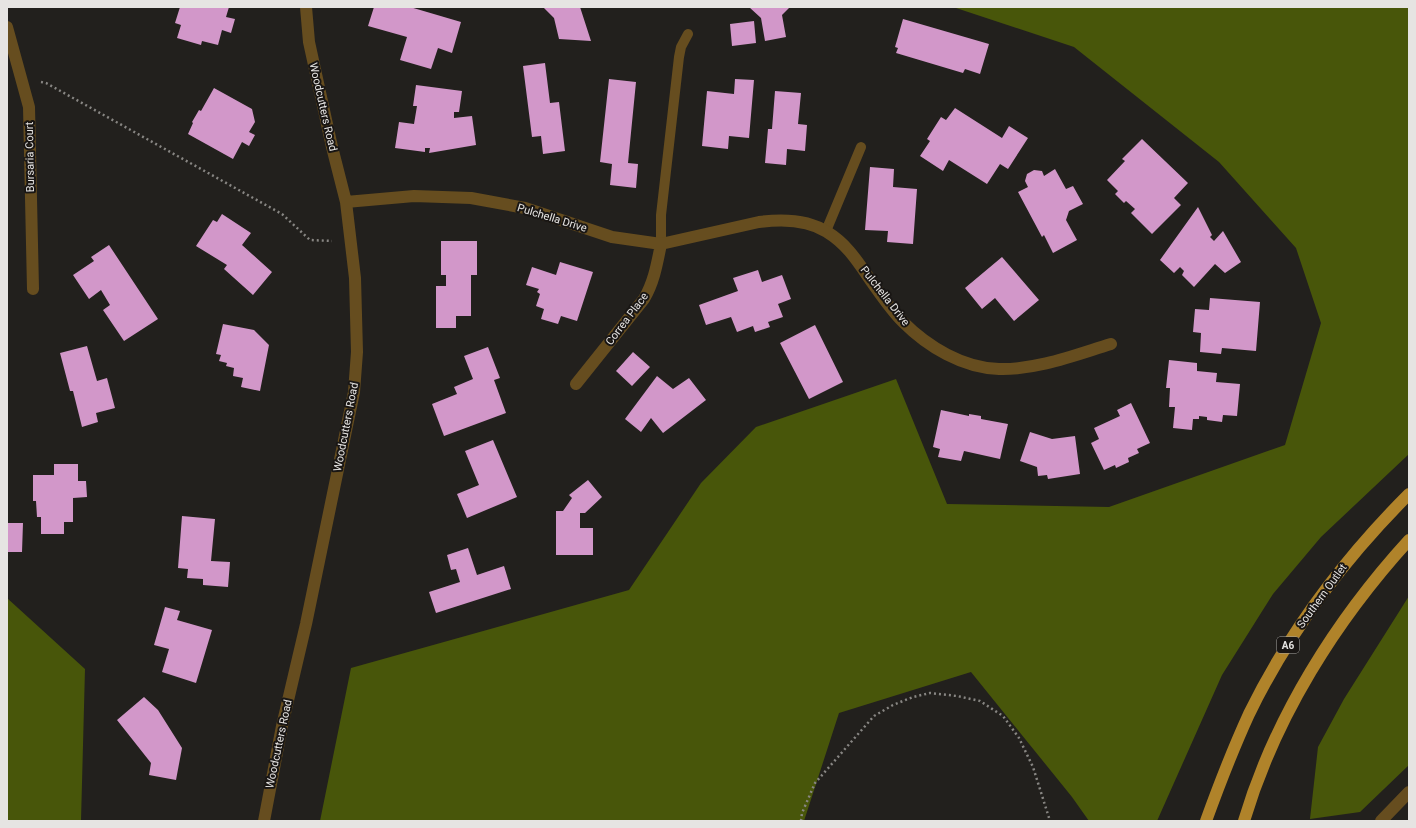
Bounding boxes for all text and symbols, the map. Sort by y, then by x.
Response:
street label: Woodcutters Road [306,61,340,153]
street label: Bursaria Court [23,121,37,192]
street label: Pulchella Drive [516,201,589,235]
street label: Pulchella Drive [858,264,912,329]
street label: Correa Place [603,290,651,348]
street label: Woodcutters Road [331,381,361,473]
street label: Southern Outlet [1294,561,1350,631]
road number: A6 [1277,637,1299,653]
street label: Woodcutters Road [263,698,295,790]

